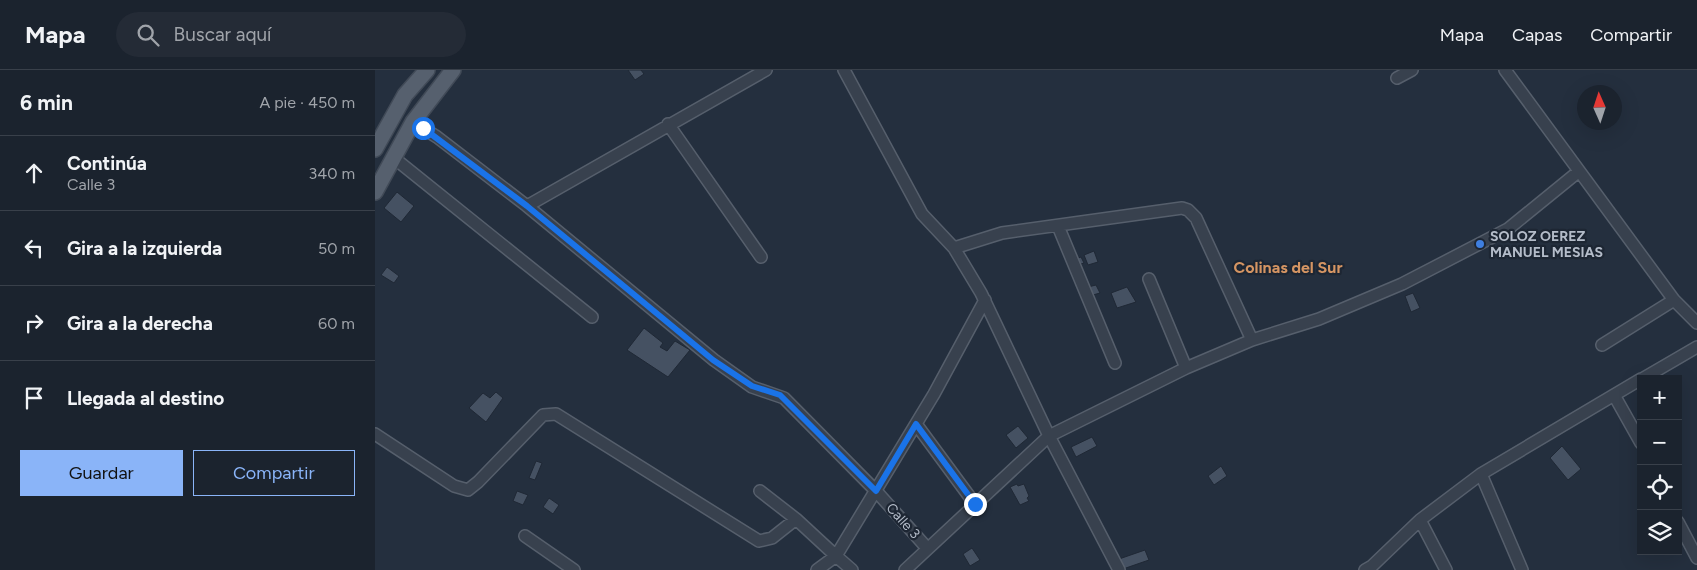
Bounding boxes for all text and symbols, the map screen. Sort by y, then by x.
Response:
search box [116,12,466,57]
text: Mapa [25,20,86,49]
icon: search [134,21,162,49]
text: Buscar aquí [174,23,271,46]
text: Mapa [1440,24,1484,46]
text: Capas [1512,24,1562,46]
text: Compartir [1590,24,1672,46]
north arrow [1577,85,1622,130]
text: 6 min [20,90,73,115]
text: A pie · 450 m [259,93,355,112]
route start [412,117,435,140]
text: Continúa [67,152,147,175]
icon: ahead [20,159,48,187]
text: 340 m [309,164,355,183]
text: Calle 3 [67,175,115,194]
place label: SOLOZ OEREZ MANUEL MESIAS [1490,228,1603,261]
icon: left [20,234,48,262]
text: Gira a la izquierda [67,237,222,260]
marker: SOLOZ OEREZ MANUEL MESIAS [1474,238,1486,250]
text: 50 m [318,239,355,258]
district label: Colinas del Sur [1234,258,1342,277]
icon: right [20,309,48,337]
text: Gira a la derecha [67,312,213,335]
text: 60 m [318,314,355,333]
map controls [1637,375,1682,555]
button: + [1637,375,1682,420]
icon: arrive [20,384,48,412]
text: Llegada al destino [67,387,224,410]
button: − [1637,420,1682,465]
button: Guardar [20,450,183,496]
button: Compartir [193,450,355,496]
button: locate [1637,465,1682,510]
route end [964,493,987,516]
street label: Calle 3 [883,500,923,542]
button: layers [1637,510,1682,555]

